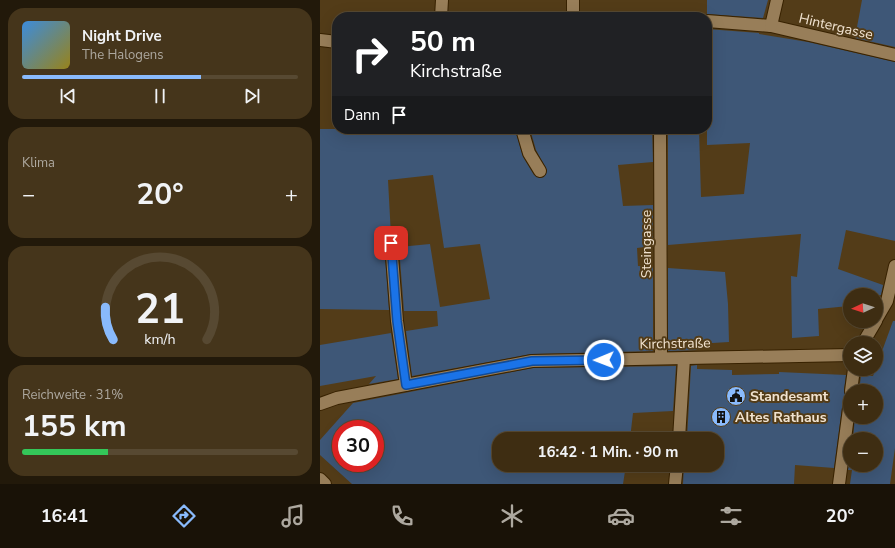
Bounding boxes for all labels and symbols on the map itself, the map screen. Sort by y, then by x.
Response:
street label: Hintergasse [797,9,875,44]
street label: Steingasse [637,210,656,278]
pin [374,226,408,260]
north arrow [843,288,883,328]
street label: Kirchstraße [639,333,711,354]
position arrow [583,339,625,381]
public building icon: Standesamt [725,385,747,407]
place label: Standesamt [750,387,829,406]
building icon: Altes Rathaus [710,406,732,428]
place label: Altes Rathaus [735,408,827,427]
speed limit sign: 30 [332,420,384,472]

